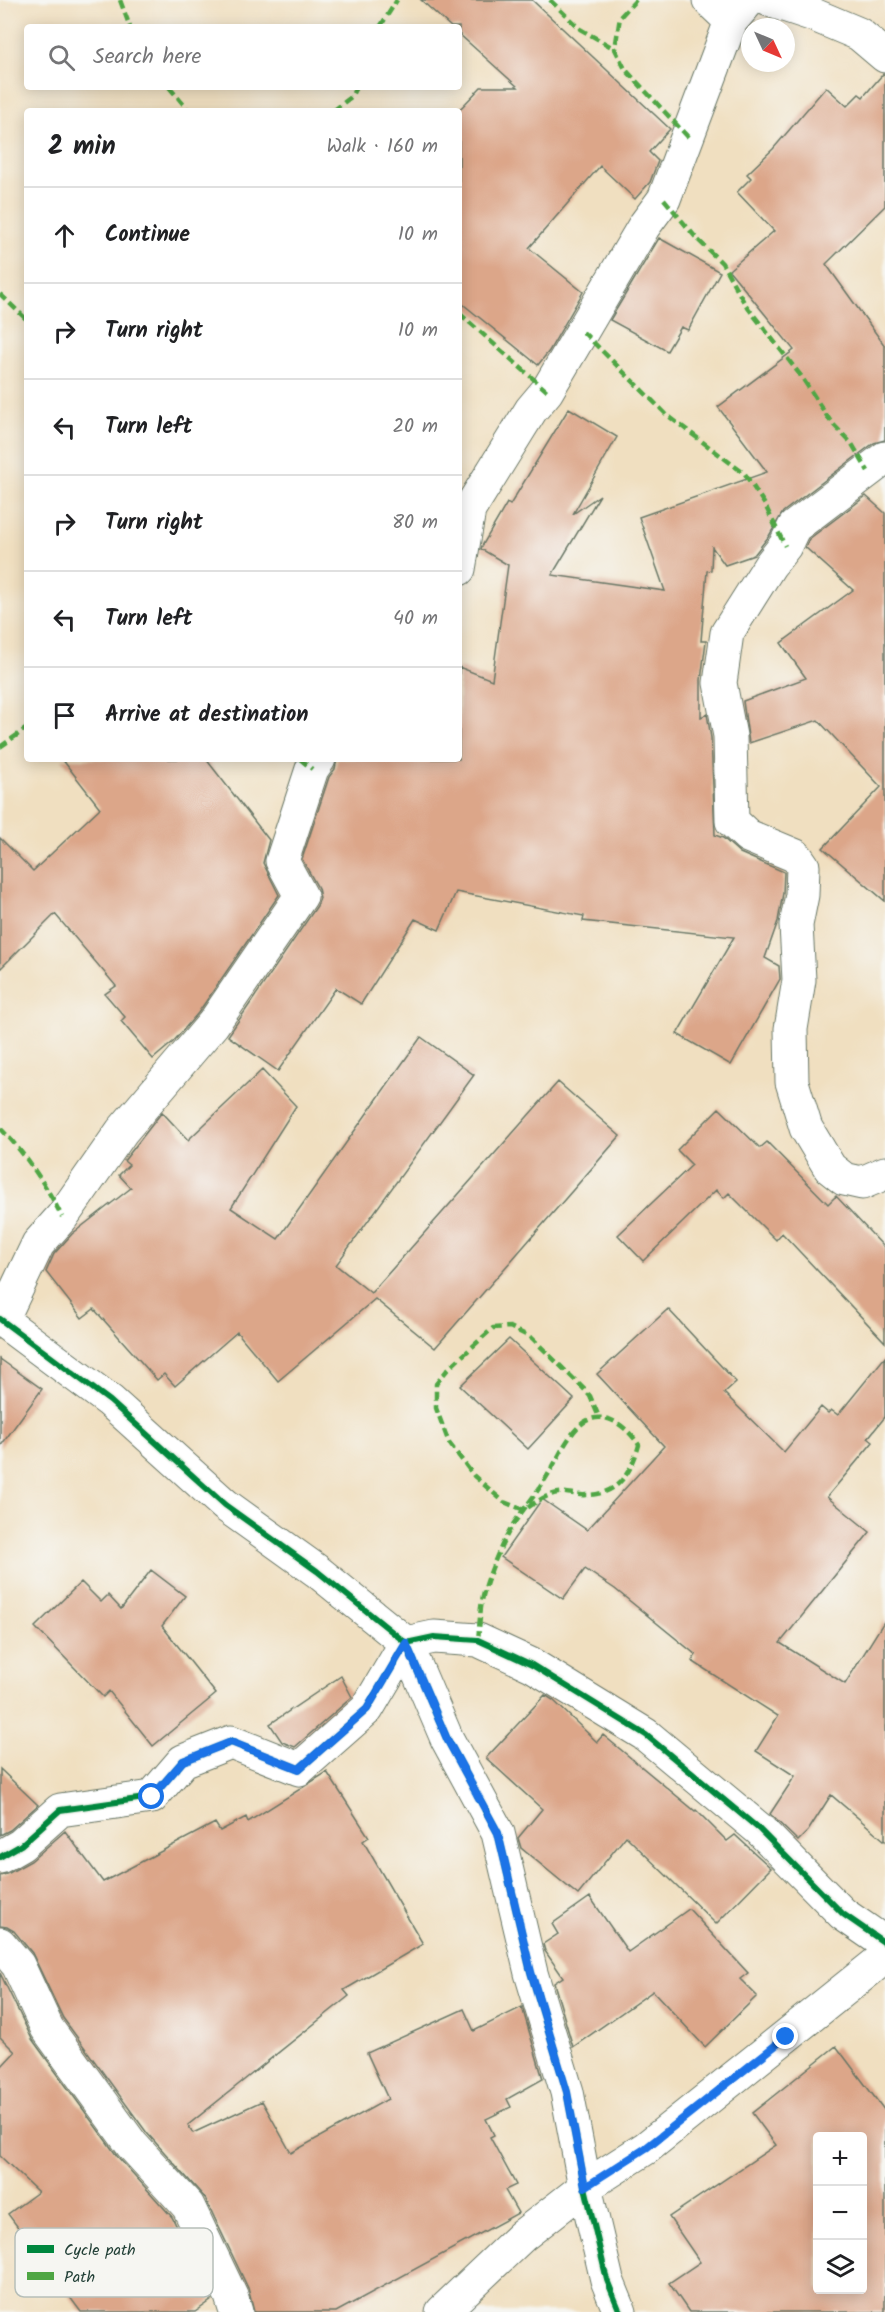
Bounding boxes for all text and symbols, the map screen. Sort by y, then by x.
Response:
north arrow [741,18,795,72]
search box [24,24,462,90]
text: Search here [93,40,201,75]
icon: search [45,41,78,74]
text: 2 min [48,126,116,168]
text: Walk · 160 m [327,131,438,163]
text: Continue [105,218,190,253]
icon: ahead [48,219,81,252]
text: 10 m [398,219,438,251]
text: Turn right [105,314,203,349]
icon: right [48,315,81,348]
text: 10 m [398,315,438,347]
text: Turn left [105,410,192,445]
icon: left [48,411,81,444]
text: 20 m [392,411,438,443]
text: Turn right [105,506,203,541]
icon: right [48,507,81,540]
text: 80 m [392,507,438,539]
text: Turn left [105,602,192,637]
icon: left [48,603,81,636]
text: 40 m [393,603,438,635]
text: Arrive at destination [105,698,308,733]
icon: arrive [48,699,81,732]
route start [138,1783,164,1809]
route end [772,2023,798,2049]
map controls [813,2132,867,2294]
button: + [813,2132,867,2186]
button: − [813,2186,867,2240]
legend [15,2228,213,2297]
text: Cycle path [64,2238,136,2263]
button: layers [813,2240,867,2294]
text: Path [64,2265,95,2290]

